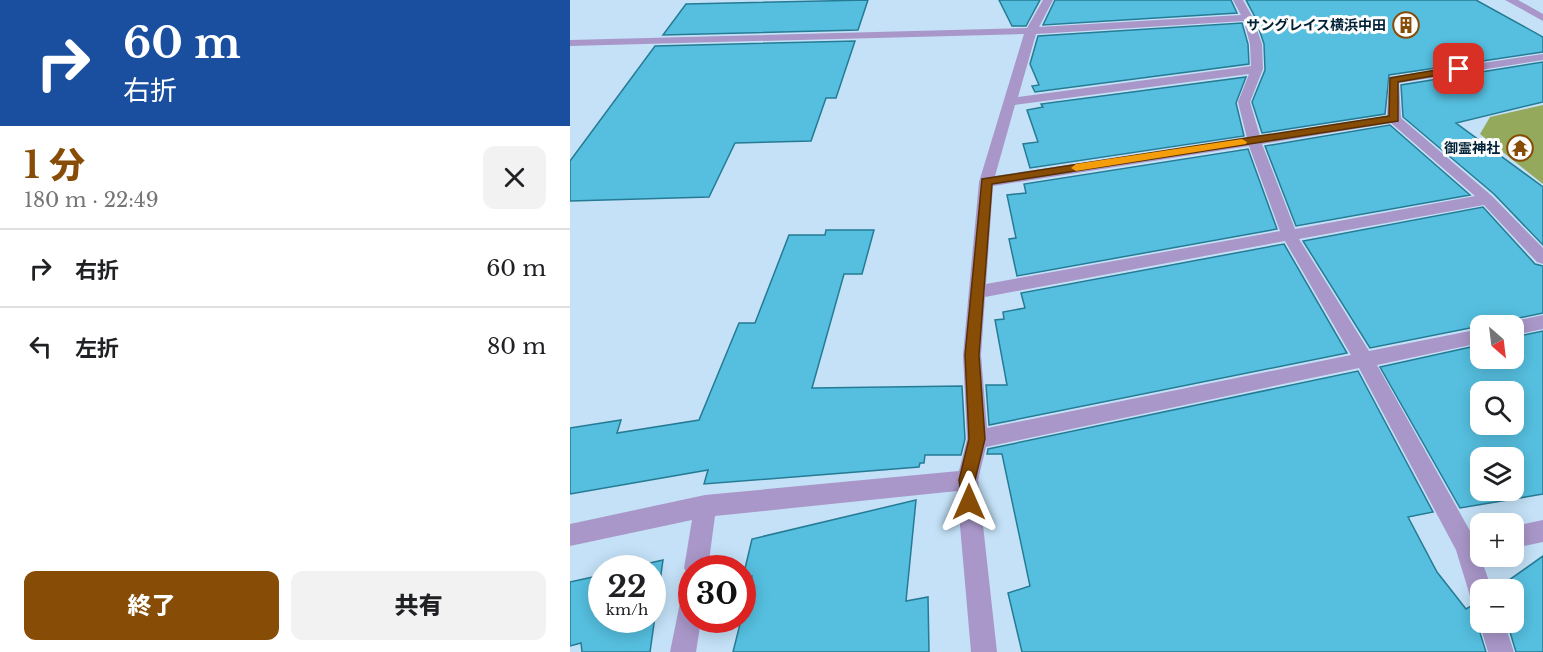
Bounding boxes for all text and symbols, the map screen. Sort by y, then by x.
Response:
building icon: サングレイス横浜中田 [1391,10,1421,40]
place label: サングレイス横浜中田 [1246,16,1386,34]
text: 60 m [123,17,241,69]
icon: right [24,24,102,102]
pin [1433,43,1484,94]
icon: arrive [1442,52,1475,85]
text: 右折 [123,74,177,107]
temple icon: 御霊神社 [1505,133,1535,163]
place label: 御霊神社 [1444,139,1500,157]
text: 1 分 [24,143,85,188]
button: close [483,146,546,209]
text: 180 m · 22:49 [24,188,159,212]
icon: right [24,252,57,285]
text: 60 m [486,255,546,282]
text: 右折 [75,257,119,284]
north arrow [1470,315,1524,369]
map controls [1470,315,1524,633]
icon: left [24,330,57,363]
text: 80 m [487,333,546,360]
text: 左折 [75,335,119,362]
button: search [1470,381,1524,435]
button: layers [1470,447,1524,501]
position arrow [937,470,1001,534]
button: + [1470,513,1524,567]
speed limit sign: 30 [678,555,756,633]
text: 22 [607,568,647,605]
button: 終了 [24,571,279,640]
button: 共有 [291,571,546,640]
button: − [1470,579,1524,633]
text: km/h [606,600,648,619]

